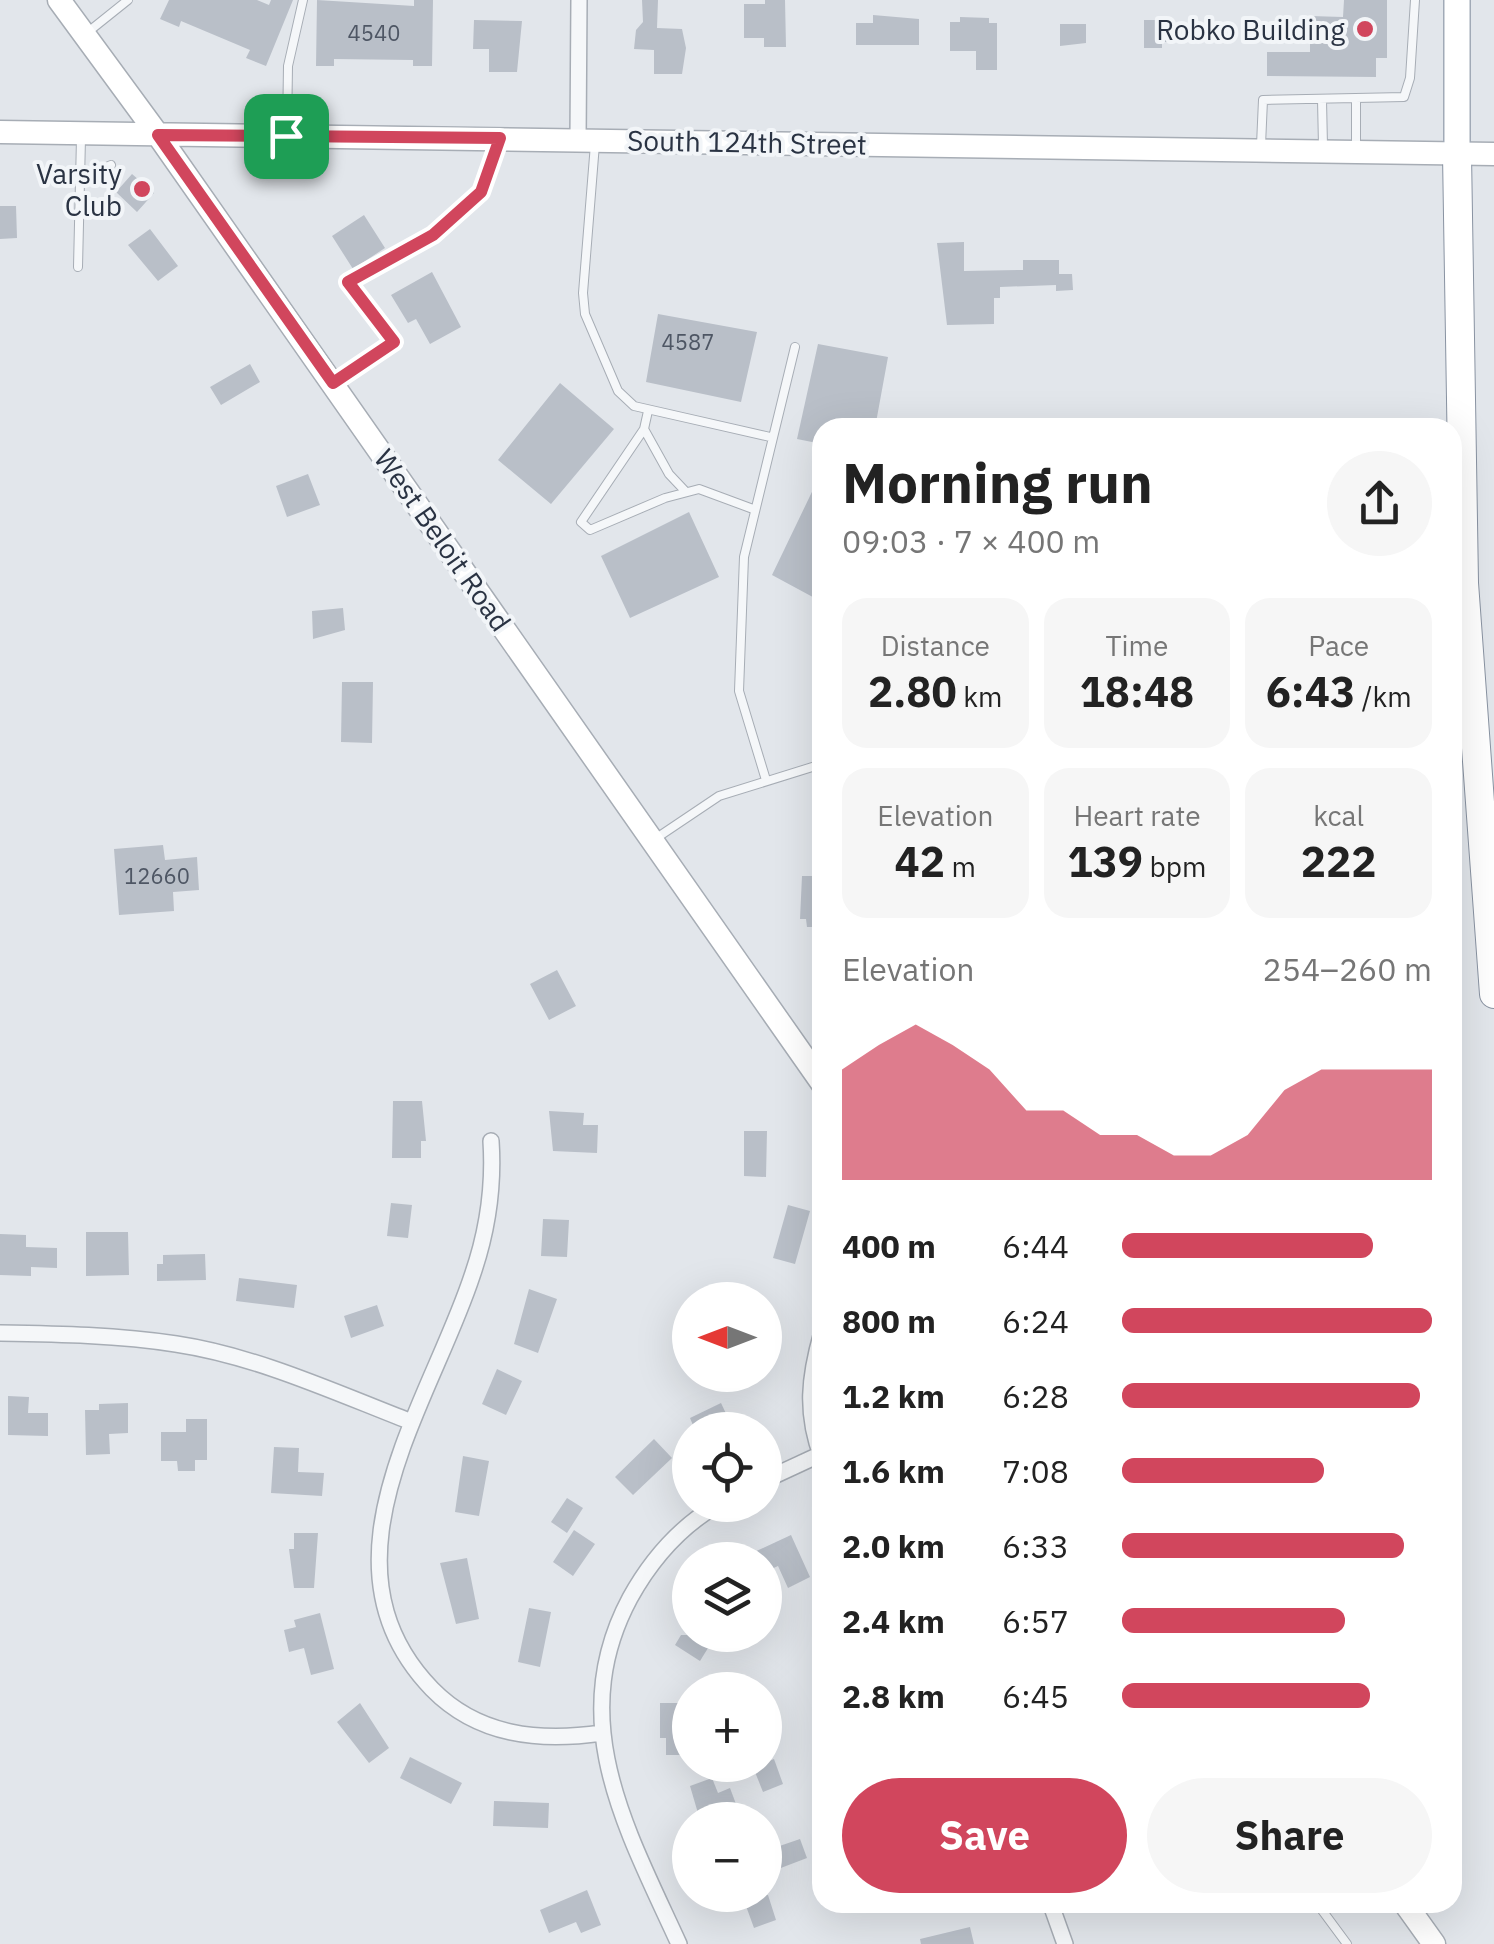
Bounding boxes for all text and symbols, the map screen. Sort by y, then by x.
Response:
place label: Robko Building [1156,11,1345,48]
house number: 4540 [348,18,400,47]
marker: Robko Building [1354,18,1376,40]
pin [244,94,329,179]
icon: arrive [259,109,314,164]
street label: South 124th Street [627,121,867,163]
place label: Varsity Club [36,155,122,224]
marker: Varsity Club [131,178,153,200]
house number: 4587 [662,327,714,356]
street label: West Beloit Road [366,442,520,638]
text: Morning run [842,447,1153,518]
button: share [1327,451,1432,556]
text: 09:03 · 7 × 400 m [842,520,1100,562]
text: Distance [881,627,990,664]
text: Time [1106,627,1168,664]
text: Pace [1308,627,1369,664]
text: 2.80 [868,664,957,719]
text: 18:48 [1080,664,1194,719]
text: 6:43 [1266,664,1355,719]
text: km [957,678,1003,715]
text: /km [1355,678,1412,715]
text: Elevation [877,797,993,834]
text: Heart rate [1073,797,1201,834]
text: kcal [1313,797,1364,834]
text: 42 [895,834,945,889]
text: 139 [1067,834,1143,889]
text: 222 [1301,834,1376,889]
text: m [945,848,976,885]
text: bpm [1143,848,1207,885]
house number: 12660 [124,861,190,890]
text: Elevation [842,948,975,990]
text: 254–260 m [1262,948,1432,990]
text: 400 m [842,1225,936,1267]
text: 6:44 [1002,1225,1069,1267]
north arrow [672,1282,782,1392]
map controls [672,1282,782,1912]
text: 800 m [842,1300,936,1342]
text: 6:24 [1002,1300,1069,1342]
text: 1.2 km [842,1375,945,1417]
text: 6:28 [1002,1375,1069,1417]
button: locate [672,1412,782,1522]
text: 1.6 km [842,1450,945,1492]
text: 7:08 [1002,1450,1069,1492]
text: 2.0 km [842,1525,945,1567]
text: 6:33 [1002,1525,1069,1567]
button: layers [672,1542,782,1652]
text: 2.4 km [842,1600,945,1642]
text: 6:57 [1002,1600,1069,1642]
button: + [672,1672,782,1782]
text: 2.8 km [842,1675,945,1717]
text: 6:45 [1002,1675,1069,1717]
button: Save [842,1778,1127,1893]
button: Share [1147,1778,1432,1893]
button: − [672,1802,782,1912]

